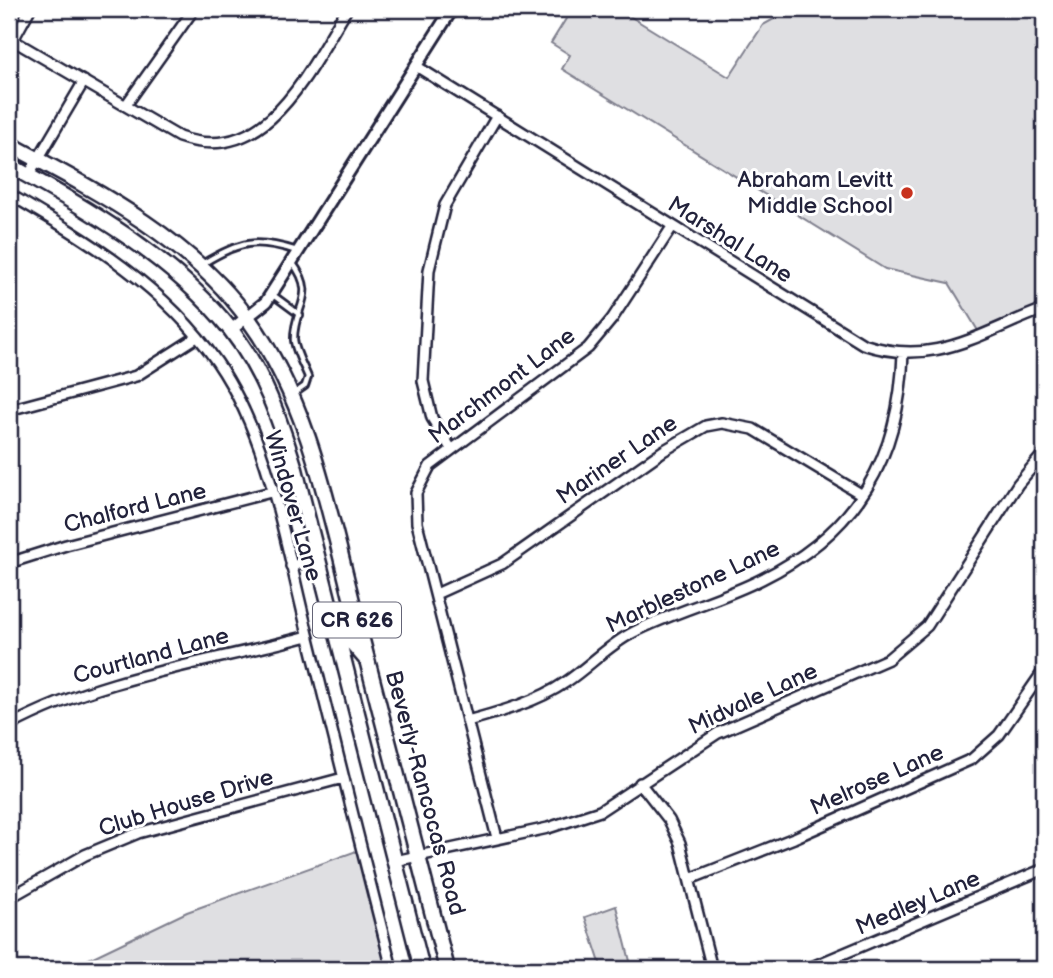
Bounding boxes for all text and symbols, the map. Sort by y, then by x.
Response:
place label: Abraham Levitt Middle School [738,166,893,220]
marker: Abraham Levitt Middle School [899,185,915,201]
street label: Marshal Lane [662,191,798,289]
street label: Marchmont Lane [423,322,581,450]
street label: Mariner Lane [551,409,683,511]
street label: Windover Lane [258,427,328,585]
street label: Chalford Lane [61,477,209,539]
street label: Marblestone Lane [602,534,784,640]
road number: CR 626 [313,602,401,638]
street label: Courtland Lane [70,622,232,690]
street label: Midvale Lane [684,657,822,741]
street label: Beverly-Rancocas Road [379,668,471,918]
street label: Melrose Lane [806,738,948,822]
street label: Club House Drive [95,763,277,843]
street label: Medley Lane [852,864,984,942]

